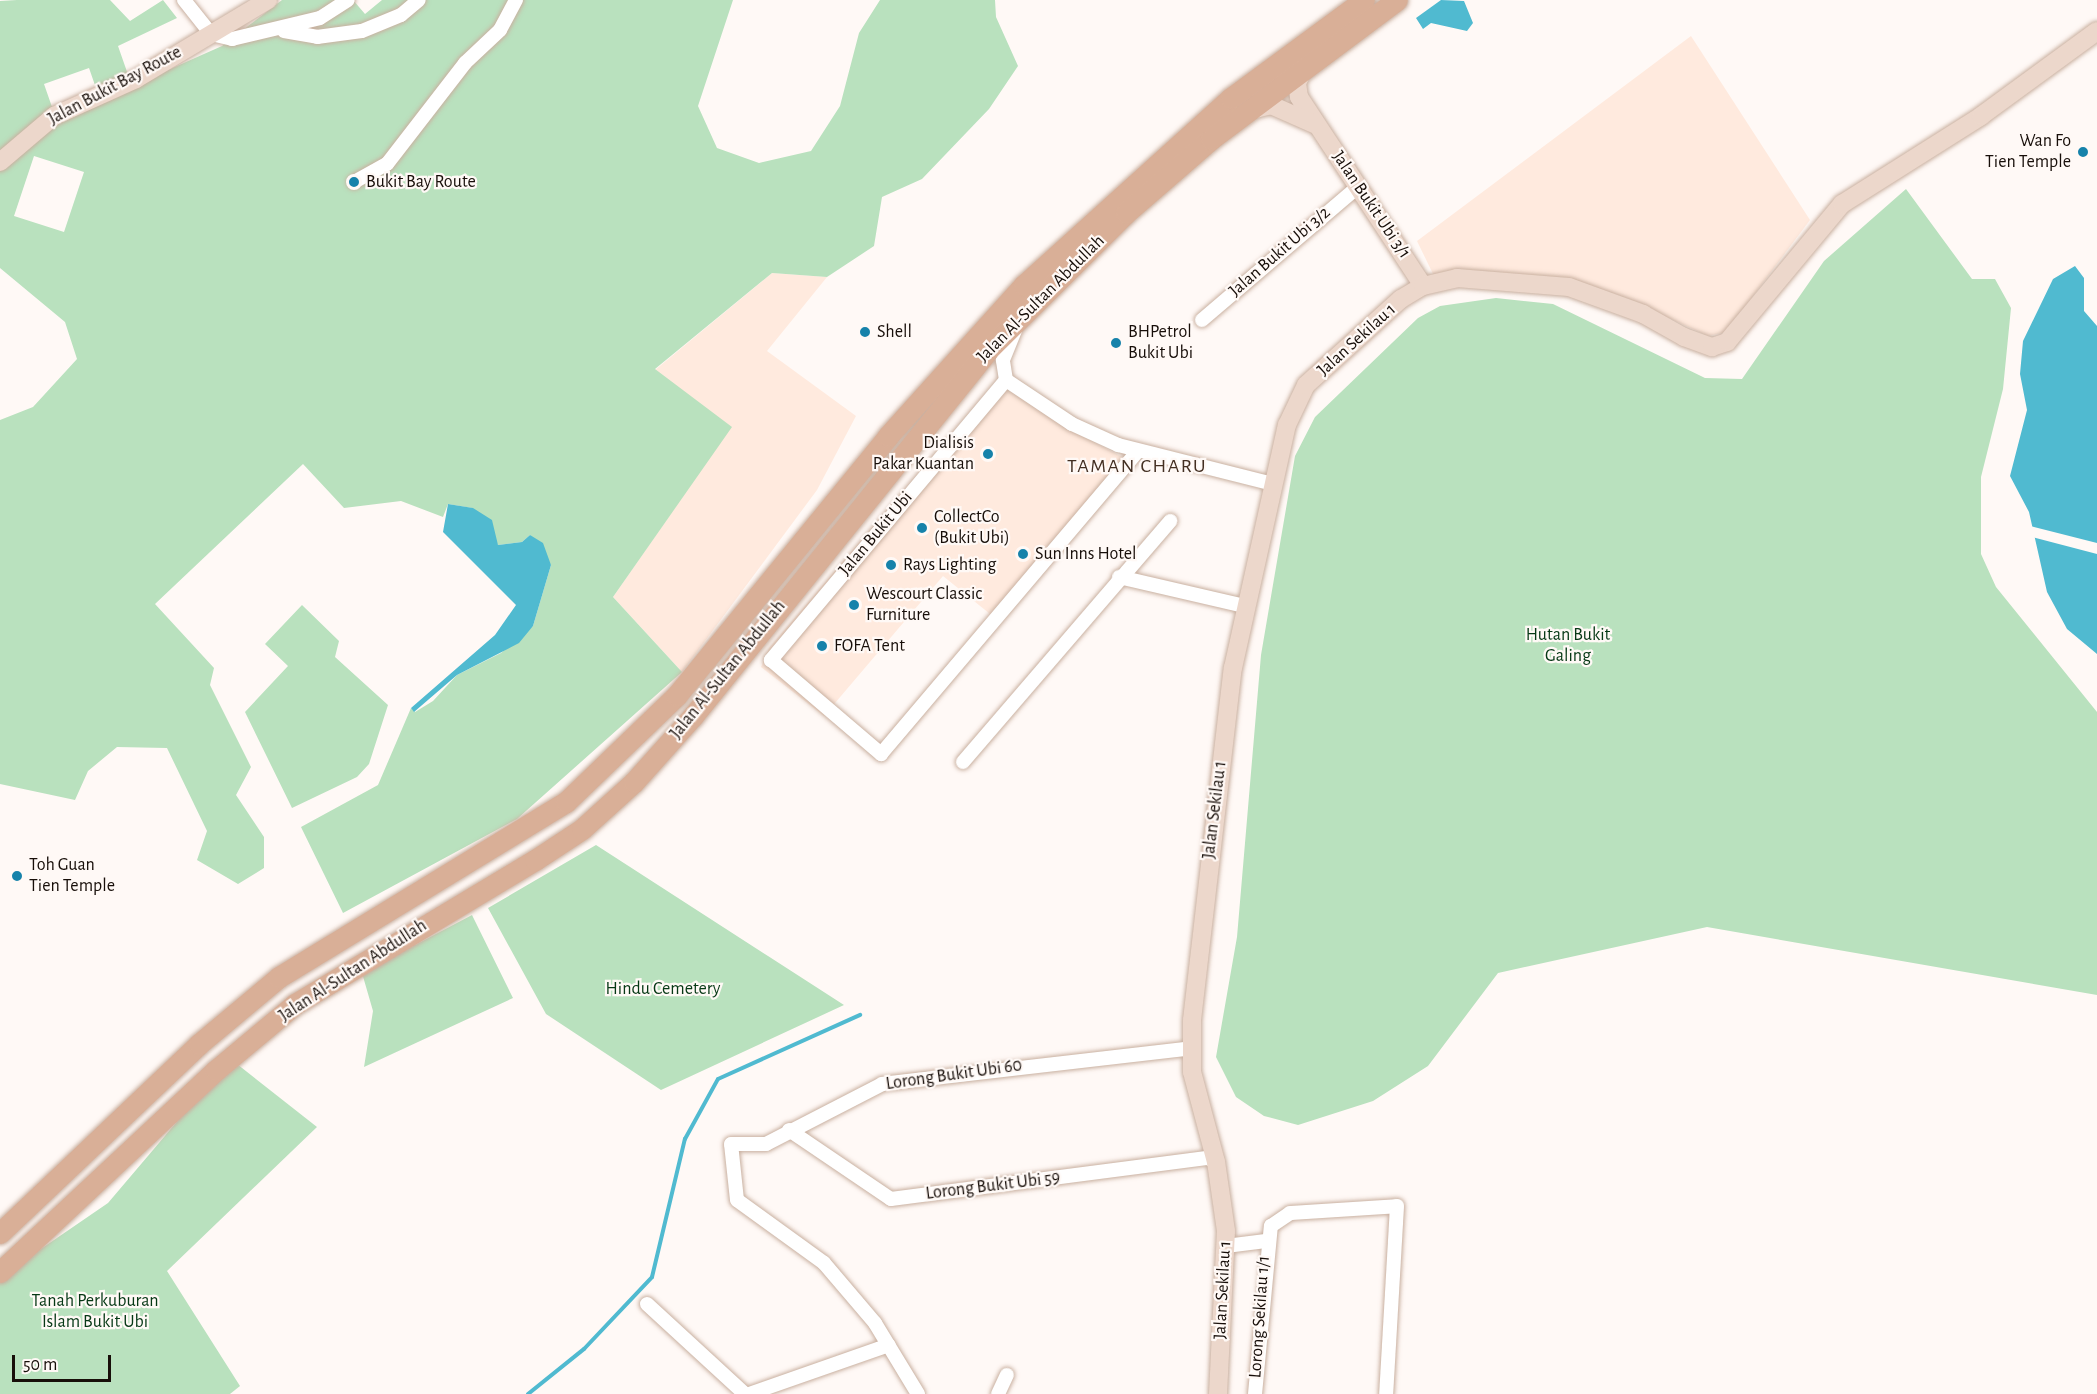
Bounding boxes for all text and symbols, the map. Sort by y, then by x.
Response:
street label: Jalan Bukit Bay Route [45,42,185,130]
place label: Wan Fo Tien Temple [1985,131,2071,174]
marker: Wan Fo Tien Temple [2076,145,2090,159]
street label: Jalan Bukit Ubi 3/1 [1327,147,1415,263]
place label: Bukit Bay Route [366,171,476,193]
marker: Bukit Bay Route [347,175,361,189]
street label: Jalan Bukit Ubi 3/2 [1225,202,1335,302]
street label: Jalan Al-Sultan Abdullah [973,231,1109,367]
street label: Jalan Sekilau 1 [1313,299,1401,381]
place label: Shell [877,321,912,343]
place label: BHPetrol Bukit Ubi [1128,322,1193,364]
marker: Shell [858,325,872,339]
marker: BHPetrol Bukit Ubi [1109,336,1123,350]
place label: Dialisis Pakar Kuantan [873,433,974,476]
marker: Dialisis Pakar Kuantan [979,445,997,463]
district label: TAMAN CHARU [1067,454,1207,478]
street label: Jalan Bukit Ubi [835,487,917,581]
place label: CollectCo (Bukit Ubi) [934,507,1010,550]
marker: CollectCo (Bukit Ubi) [915,521,929,535]
place label: Sun Inns Hotel [1035,543,1136,565]
marker: Sun Inns Hotel [1016,547,1030,561]
place label: Rays Lighting [903,554,996,576]
marker: Rays Lighting [884,558,898,572]
place label: Wescourt Classic Furniture [866,584,982,626]
street label: Jalan Al-Sultan Abdullah [666,596,790,744]
marker: Wescourt Classic Furniture [847,598,861,612]
park label: Hutan Bukit Galing [1526,625,1610,668]
place label: FOFA Tent [834,635,905,657]
marker: FOFA Tent [815,639,829,653]
street label: Jalan Sekilau 1 [1198,760,1232,860]
place label: Toh Guan Tien Temple [29,855,115,898]
marker: Toh Guan Tien Temple [10,869,24,883]
street label: Jalan Al-Sultan Abdullah [275,915,431,1027]
park label: Hindu Cemetery [606,978,720,1000]
street label: Lorong Bukit Ubi 60 [885,1055,1023,1095]
street label: Lorong Bukit Ubi 59 [925,1167,1061,1205]
street label: Jalan Sekilau 1 [1210,1240,1236,1340]
street label: Lorong Sekilau 1/1 [1245,1255,1275,1379]
park label: Tanah Perkuburan Islam Bukit Ubi [31,1291,159,1334]
scale bar [15,1343,114,1381]
text: 50 m [23,1356,57,1374]

